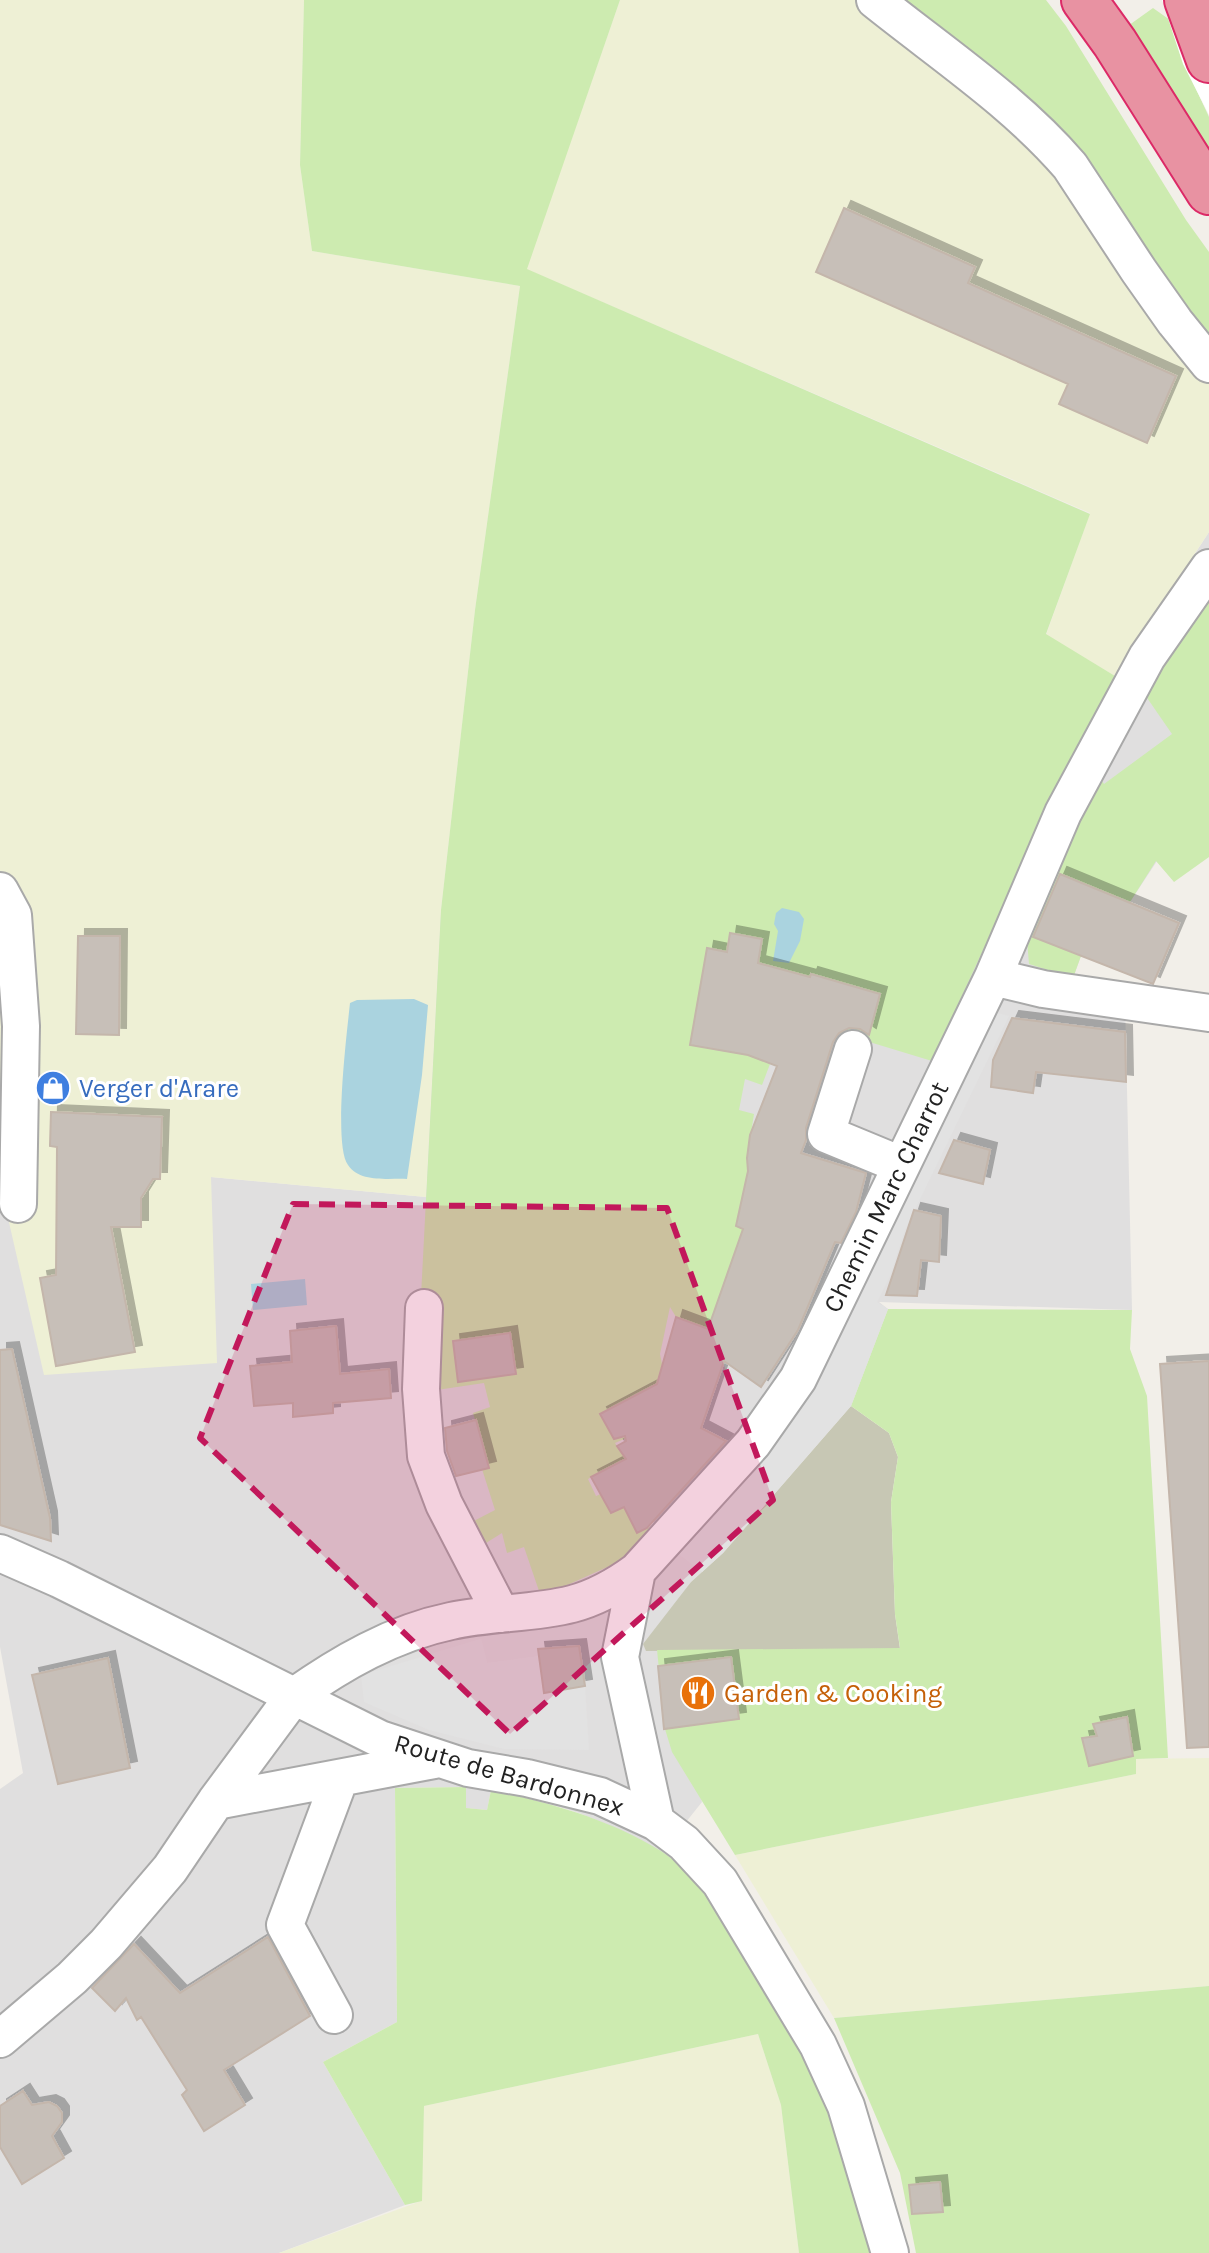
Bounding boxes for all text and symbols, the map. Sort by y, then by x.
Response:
shop icon: Verger d'Arare [34,1069,72,1107]
place label: Verger d'Arare [79,1073,239,1104]
street label: Chemin Marc Charrot [817,1076,955,1317]
restaurant icon: Garden & Cooking [679,1674,717,1712]
place label: Garden & Cooking [724,1678,942,1709]
street label: Route de Bardonnex [391,1727,627,1823]

